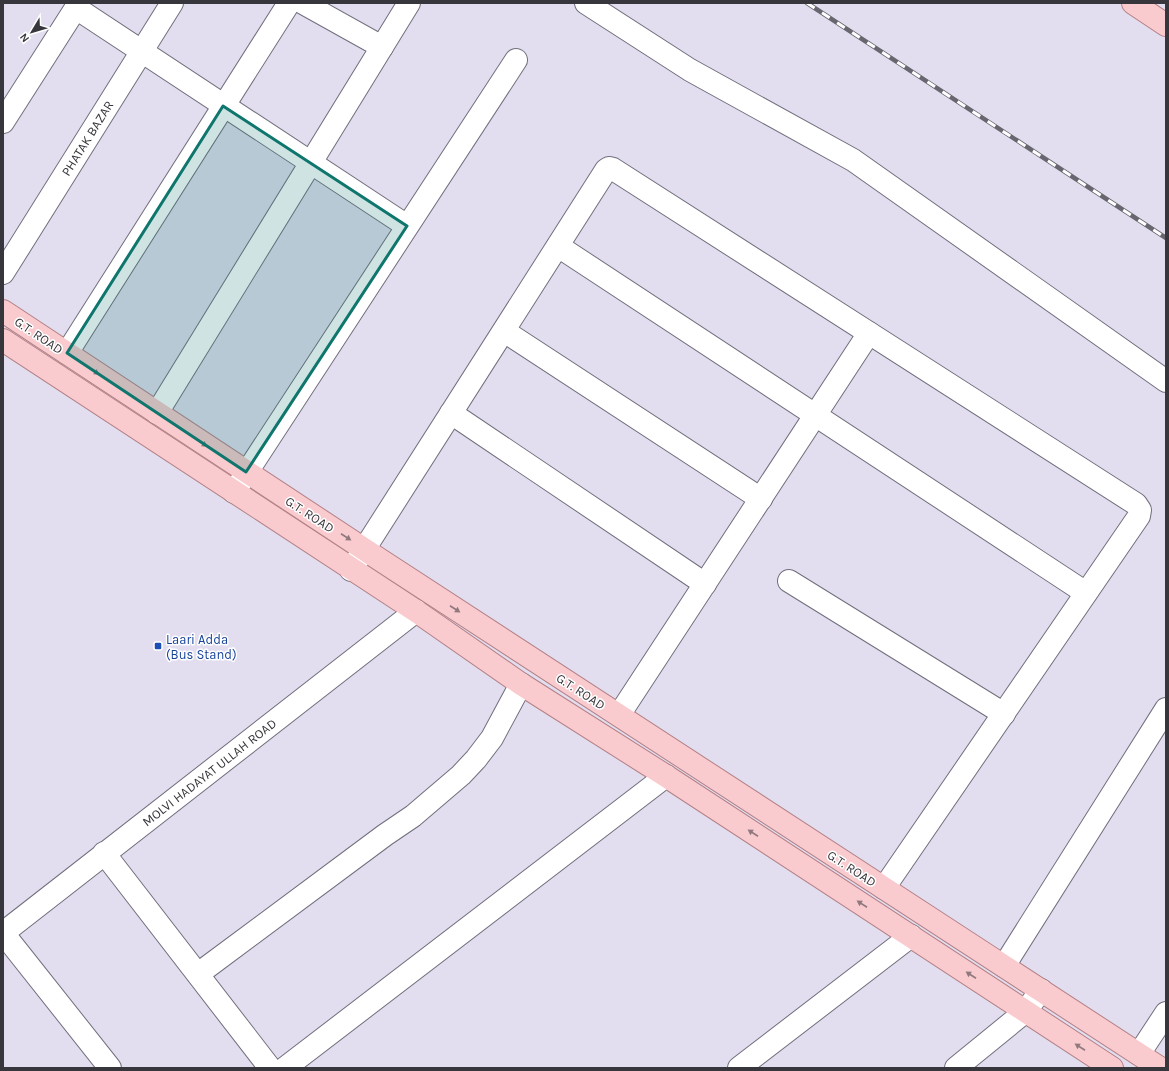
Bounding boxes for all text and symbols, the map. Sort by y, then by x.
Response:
north arrow [12,12,52,52]
text: N [17,31,32,45]
street label: PHATAK BAZAR [58,98,117,179]
street label: G.T. ROAD [12,314,66,357]
one-way arrow [89,367,99,375]
one-way arrow [197,439,207,447]
street label: G.T. ROAD [283,493,337,536]
one-way arrow [341,533,351,541]
one-way arrow [449,605,460,612]
place label: Laari Adda (Bus Stand) [166,632,237,662]
marker: Laari Adda (Bus Stand) [153,641,163,651]
street label: G.T. ROAD [554,670,608,713]
street label: MOLVI HADAYAT ULLAH ROAD [139,715,279,829]
one-way arrow [748,829,759,837]
street label: G.T. ROAD [825,847,879,890]
one-way arrow [857,900,867,908]
one-way arrow [966,971,976,979]
one-way arrow [1074,1043,1085,1050]

